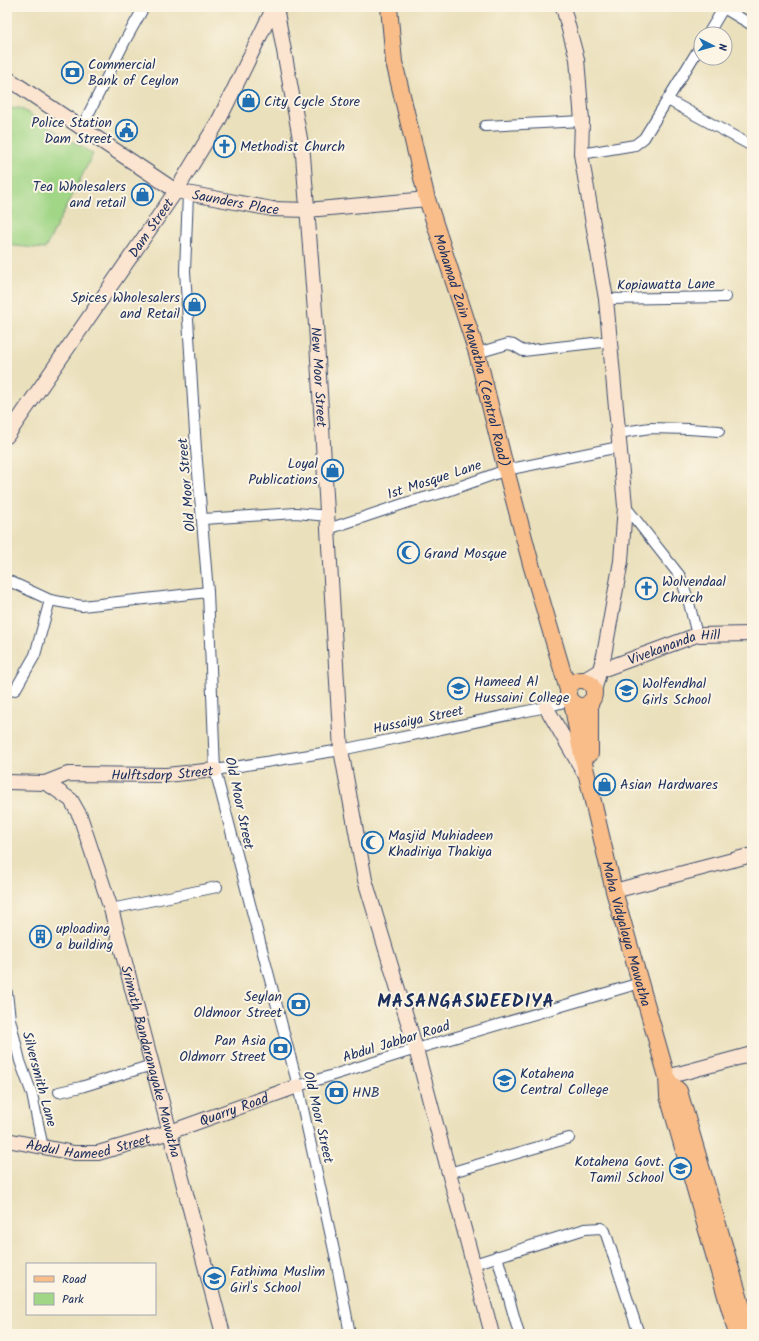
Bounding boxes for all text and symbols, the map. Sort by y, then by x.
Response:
north arrow [693,26,733,66]
text: N [713,43,731,51]
place label: Commercial Bank of Ceylon [88,54,179,92]
bank icon: Commercial Bank of Ceylon [59,59,85,85]
shop icon: City Cycle Store [236,88,262,114]
place label: City Cycle Store [264,91,361,113]
place label: Police Station Dam Street [31,112,113,150]
public building icon: Police Station Dam Street [114,117,140,143]
church icon: Methodist Church [212,133,238,159]
place label: Methodist Church [240,136,345,158]
place label: Tea Wholesalers and retail [33,176,127,214]
shop icon: Tea Wholesalers and retail [129,181,155,207]
street label: Saunders Place [190,184,280,221]
street label: Dam Street [123,194,180,263]
street label: Mohamad Zain Mawatha (Central Road) [427,231,515,469]
street label: Kopiawatta Lane [617,273,716,297]
place label: Spices Wholesalers and Retail [71,287,181,325]
shop icon: Spices Wholesalers and Retail [182,292,208,318]
street label: New Moor Street [304,326,332,428]
street label: Old Moor Street [172,437,202,533]
place label: Loyal Publications [248,453,319,491]
street label: 1st Mosque Lane [384,454,485,506]
shop icon: Loyal Publications [320,458,346,484]
mosque icon: Grand Mosque [395,540,421,566]
place label: Grand Mosque [424,543,508,565]
place label: Wolvendaal Church [662,571,727,609]
church icon: Wolvendaal Church [633,576,659,602]
street label: Vivekananda Hill [625,625,721,671]
place label: Hameed Al Hussaini College [474,671,570,709]
place label: Wolfendhal Girls School [642,673,711,711]
school or university icon: Hameed Al Hussaini College [445,676,471,702]
school or university icon: Wolfendhal Girls School [613,678,639,704]
street label: Hussaiya Street [371,700,466,740]
street label: Old Moor Street [218,755,260,852]
street label: Hulftsdorp Street [111,760,215,787]
shop icon: Asian Hardwares [592,771,618,797]
place label: Asian Hardwares [620,774,718,796]
place label: Masjid Muhiadeen Khadiriya Thakiya [388,825,493,863]
mosque icon: Masjid Muhiadeen Khadiriya Thakiya [360,830,386,856]
street label: Maha Vidyalaya Mawatha [595,859,656,1009]
place label: uploading a building [56,918,113,956]
building icon: uploading a building [27,923,53,949]
street label: Srimath Bandaranayake Mawatha [114,963,186,1160]
place label: Seylan Oldmoor Street [193,986,283,1024]
district label: MASANGASWEEDIYA [377,988,555,1017]
bank icon: Seylan Oldmoor Street [285,991,311,1017]
street label: Abdul Jabbar Road [340,1015,454,1069]
street label: Silversmith Lane [16,1029,63,1130]
place label: Pan Asia Oldmorr Street [179,1030,267,1068]
bank icon: Pan Asia Oldmorr Street [268,1035,294,1061]
place label: Kotahena Central College [520,1063,609,1101]
school or university icon: Kotahena Central College [492,1068,518,1094]
street label: Old Moor Street [297,1069,339,1166]
bank icon: HNB [323,1079,349,1105]
place label: HNB [352,1082,380,1104]
street label: Quarry Road [197,1087,273,1133]
street label: Abdul Hameed Street [24,1128,154,1165]
place label: Kotahena Govt. Tamil School [574,1151,665,1189]
school or university icon: Kotahena Govt. Tamil School [667,1156,693,1182]
place label: Fathima Muslim Girl's School [230,1261,325,1299]
legend [26,1263,156,1315]
school or university icon: Fathima Muslim Girl's School [202,1266,228,1292]
text: Road [62,1270,87,1289]
text: Park [62,1290,84,1309]

